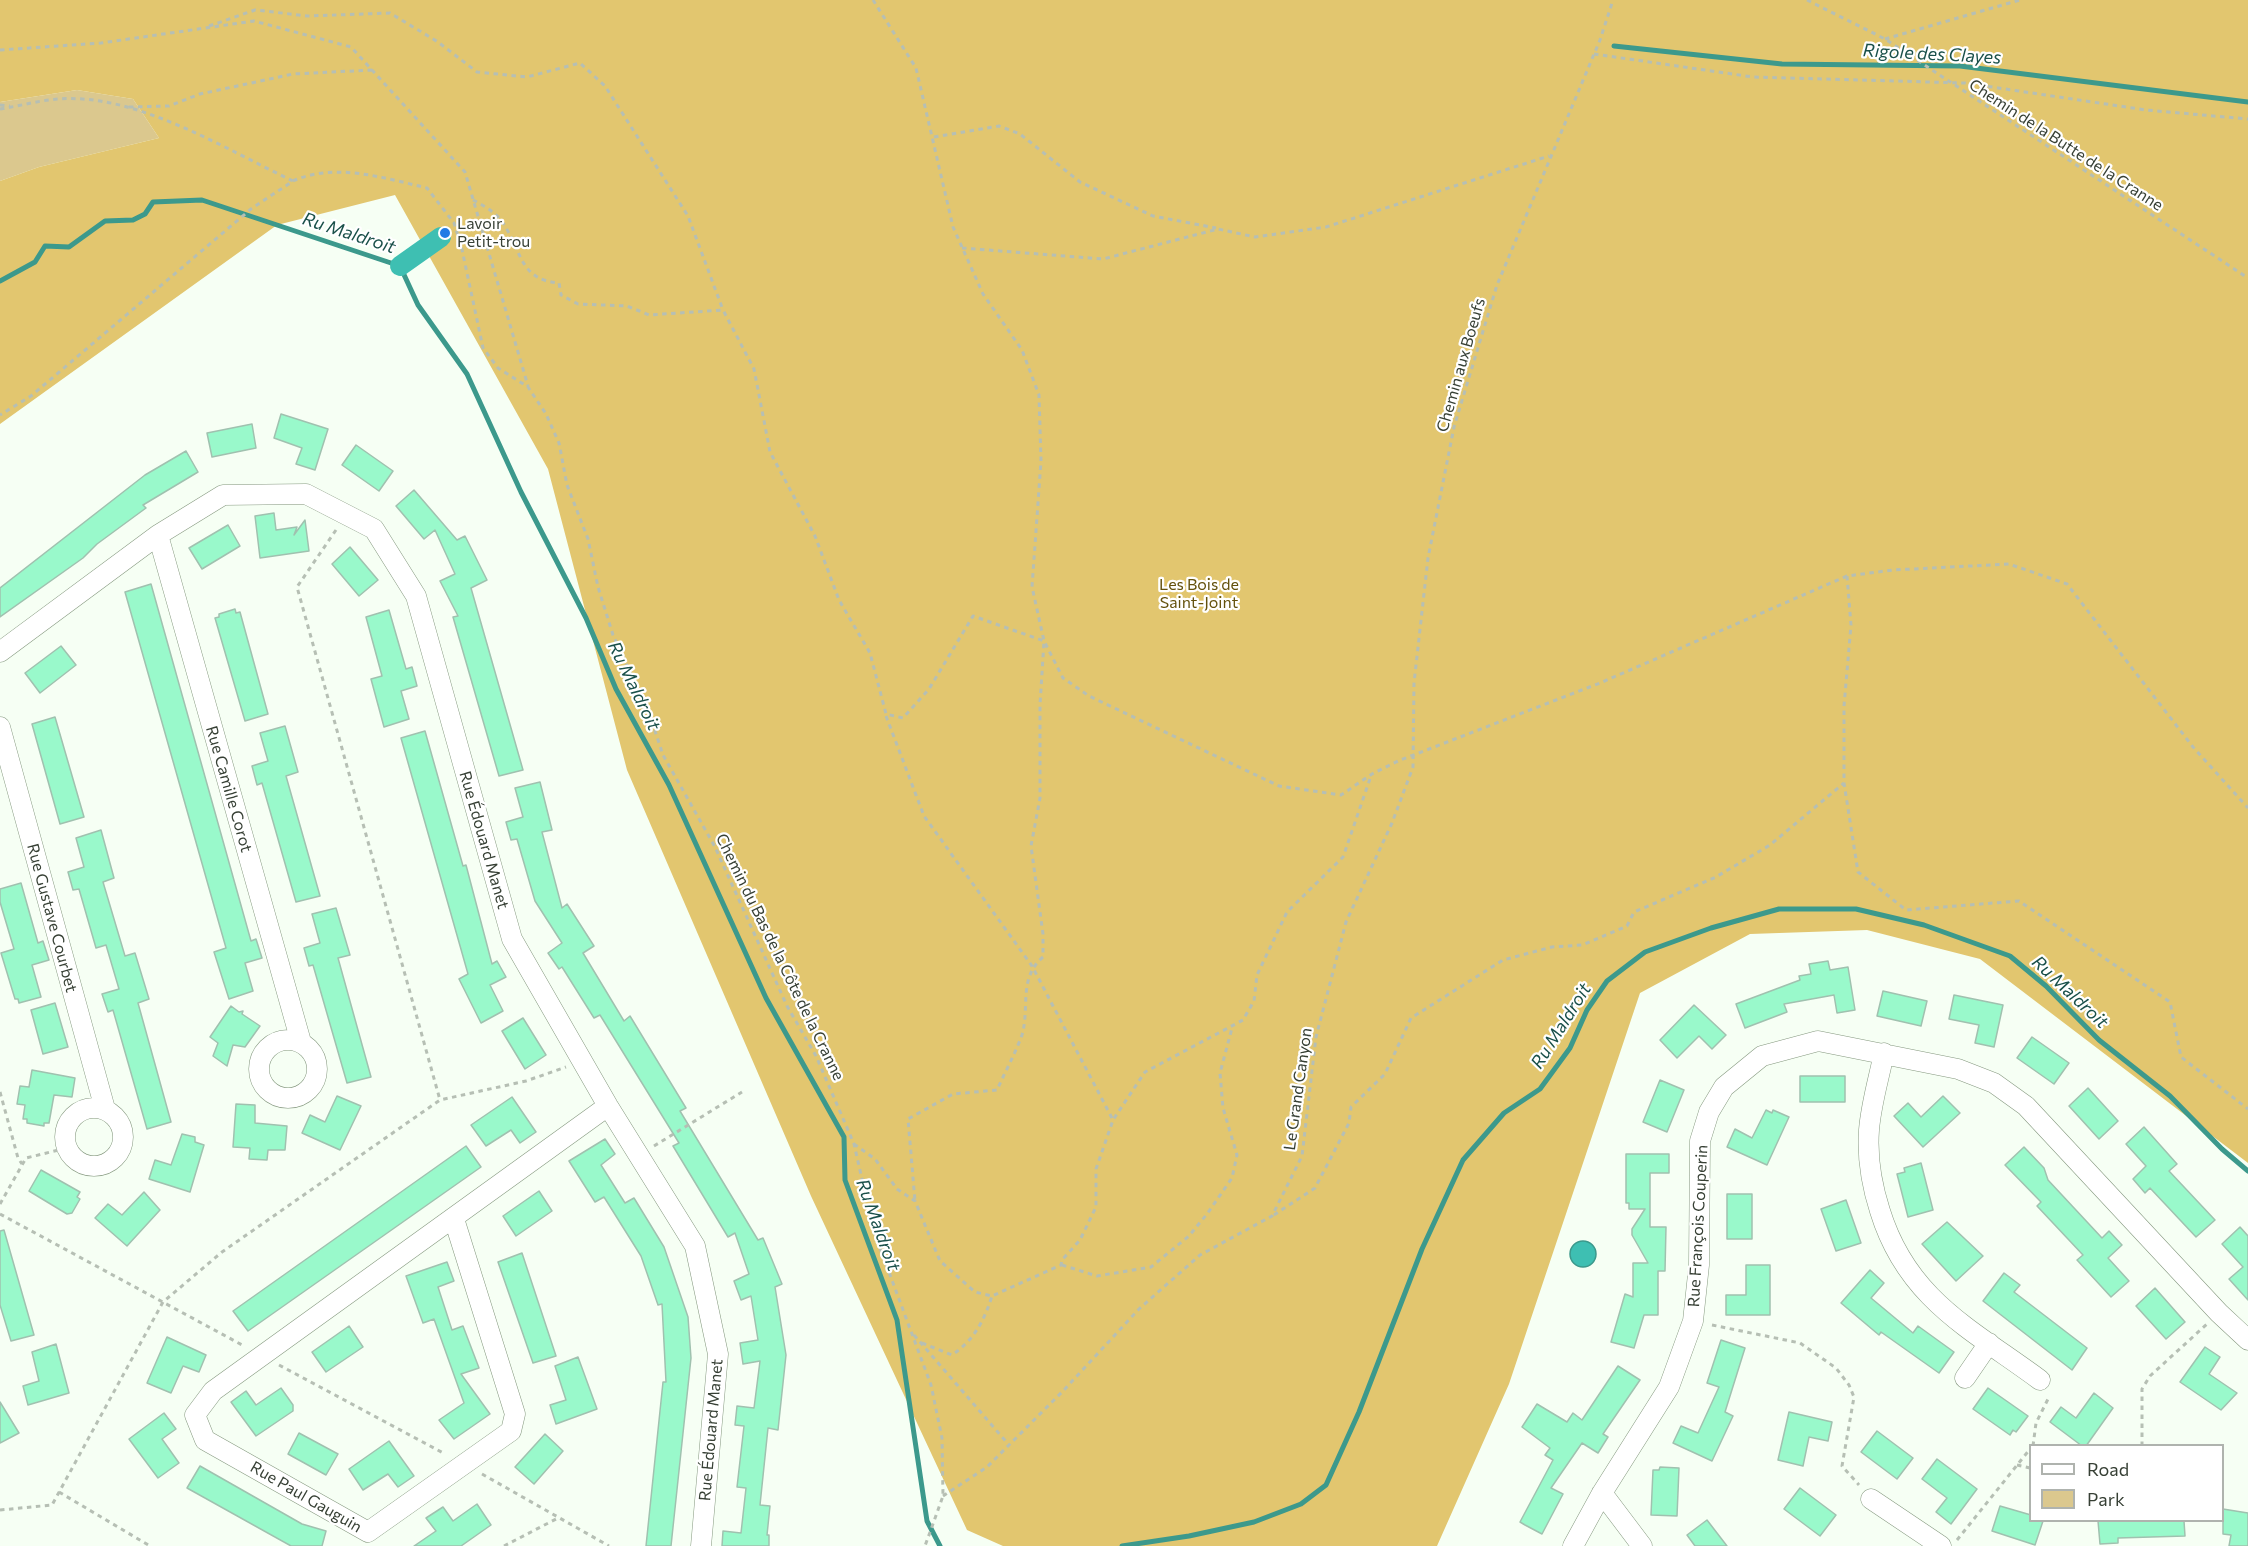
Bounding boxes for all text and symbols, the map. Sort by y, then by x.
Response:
water label: Rigole des Clayes [1862,40,2002,68]
street label: Chemin de la Butte de la Cranne [1965,75,2167,215]
water label: Ru Maldroit [300,208,398,258]
place label: Lavoir Petit-trou [457,214,530,252]
marker: Lavoir Petit-trou [438,226,452,240]
street label: Chemin aux Boeufs [1433,296,1489,434]
park label: Les Bois de Saint-Joint [1159,575,1239,613]
water label: Ru Maldroit [603,638,665,734]
street label: Rue Camille Corot [202,724,256,854]
street label: Rue Édouard Manet [455,769,513,911]
street label: Chemin du Bas de la Côte de la Cranne [712,830,848,1084]
street label: Rue Gustave Courbet [23,841,81,995]
water label: Ru Maldroit [2027,951,2113,1033]
water label: Ru Maldroit [1526,979,1596,1073]
street label: Le Grand Canyon [1280,1027,1316,1151]
street label: Rue François Couperin [1684,1144,1712,1308]
water label: Ru Maldroit [851,1176,905,1274]
street label: Rue Édouard Manet [695,1358,727,1502]
legend [2029,1444,2224,1522]
street label: Rue Paul Gauguin [247,1457,365,1537]
text: Road [2087,1458,2129,1480]
text: Park [2087,1488,2125,1510]

